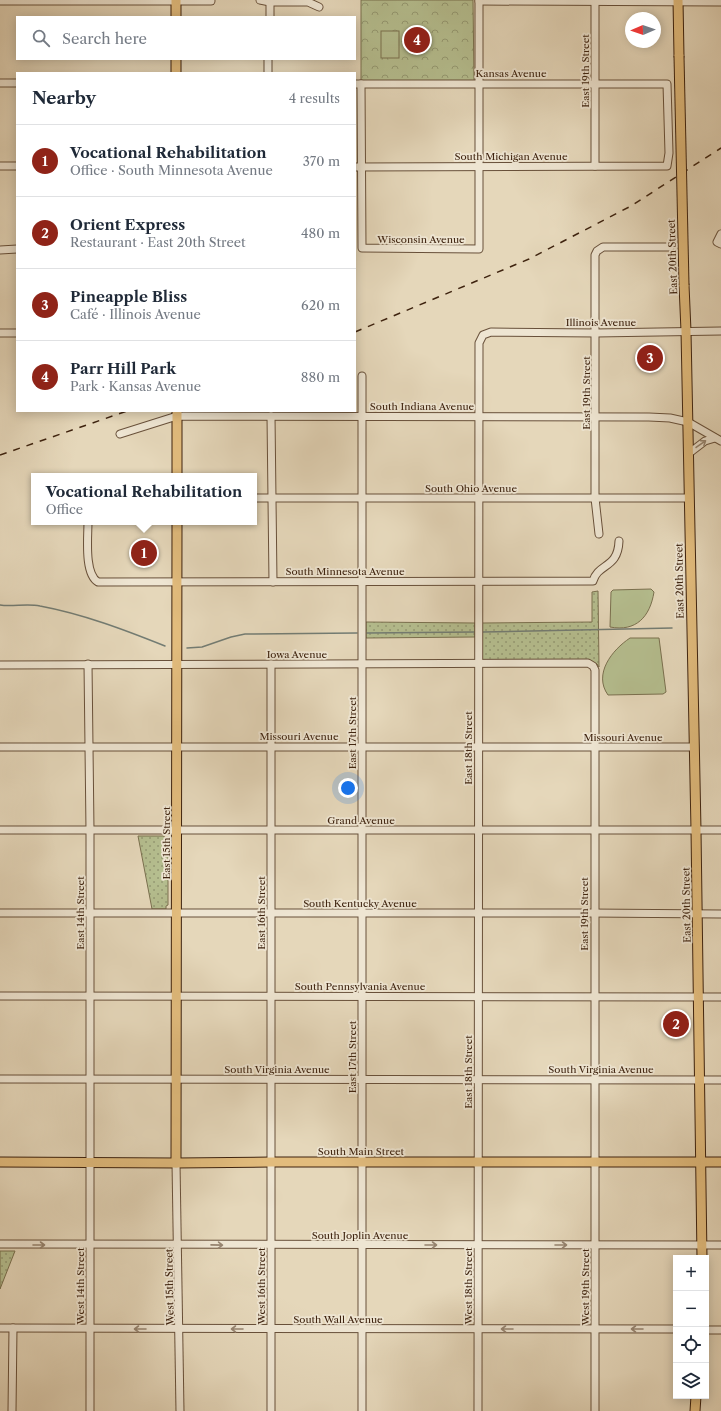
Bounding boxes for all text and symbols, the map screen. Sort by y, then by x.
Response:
north arrow [625,12,661,48]
search box [16,16,356,60]
pin: 4 [404,25,430,55]
icon: search [30,27,52,49]
text: Search here [62,29,147,48]
street label: East 19th Street [579,34,592,108]
street label: Kansas Avenue [475,67,547,80]
text: Nearby [32,88,96,108]
text: 4 results [289,90,340,106]
text: Vocational Rehabilitation [70,143,267,162]
street label: South Michigan Avenue [454,150,568,163]
text: 1 [42,153,48,169]
text: 370 m [303,153,340,169]
text: Office · South Minnesota Avenue [70,162,273,178]
text: Orient Express [70,215,185,234]
street label: East 20th Street [665,219,680,295]
text: 2 [41,225,49,241]
text: 480 m [301,225,340,241]
street label: Wisconsin Avenue [376,233,465,246]
text: Restaurant · East 20th Street [70,234,246,250]
text: Pineapple Bliss [70,287,187,306]
text: 3 [41,297,49,313]
text: 620 m [301,297,340,313]
text: Café · Illinois Avenue [70,306,201,322]
street label: Illinois Avenue [566,316,637,329]
pin: 3 [637,343,663,373]
street label: East 19th Street [580,356,593,430]
text: Parr Hill Park [70,359,176,378]
text: 4 [41,369,49,385]
text: 880 m [301,369,340,385]
text: Park · Kansas Avenue [70,378,201,394]
street label: South Indiana Avenue [370,400,475,413]
one-way arrow [695,440,706,448]
popup [31,473,257,525]
text: Vocational Rehabilitation [46,482,242,501]
street label: South Ohio Avenue [425,482,517,495]
text: Office [46,501,83,517]
pin: 1 [131,538,157,568]
street label: East 20th Street [672,543,687,619]
street label: South Minnesota Avenue [286,565,405,578]
street label: Iowa Avenue [267,648,328,661]
street label: East 17th Street [346,696,359,769]
street label: East 18th Street [462,711,475,785]
street label: Missouri Avenue [259,730,339,743]
street label: Missouri Avenue [583,731,663,744]
your location [338,778,358,798]
street label: East 15th Street [160,806,173,880]
street label: Grand Avenue [327,814,395,827]
street label: East 20th Street [679,867,694,943]
street label: East 14th Street [74,876,87,950]
street label: East 16th Street [255,876,268,950]
street label: East 19th Street [578,877,591,951]
street label: South Kentucky Avenue [303,897,417,910]
street label: South Pennsylvania Avenue [295,980,426,993]
pin: 2 [663,1009,689,1039]
street label: East 17th Street [346,1020,359,1093]
street label: East 18th Street [462,1035,475,1109]
street label: South Virginia Avenue [224,1063,330,1076]
street label: South Virginia Avenue [548,1063,654,1076]
street label: South Main Street [318,1145,405,1158]
street label: South Joplin Avenue [312,1229,409,1242]
one-way arrow [32,1241,45,1249]
one-way arrow [210,1241,223,1249]
one-way arrow [424,1241,437,1249]
one-way arrow [554,1241,567,1249]
street label: West 14th Street [74,1247,87,1325]
street label: West 16th Street [255,1247,268,1326]
street label: West 18th Street [462,1247,475,1326]
street label: West 15th Street [162,1248,177,1326]
street label: West 19th Street [579,1248,592,1327]
map controls [673,1255,709,1399]
button: + [673,1255,709,1291]
button: − [673,1291,709,1327]
street label: South Wall Avenue [293,1313,383,1326]
one-way arrow [134,1325,147,1333]
one-way arrow [231,1325,244,1333]
one-way arrow [501,1325,514,1333]
one-way arrow [631,1325,644,1333]
button: locate [673,1327,709,1363]
button: layers [673,1363,709,1399]

